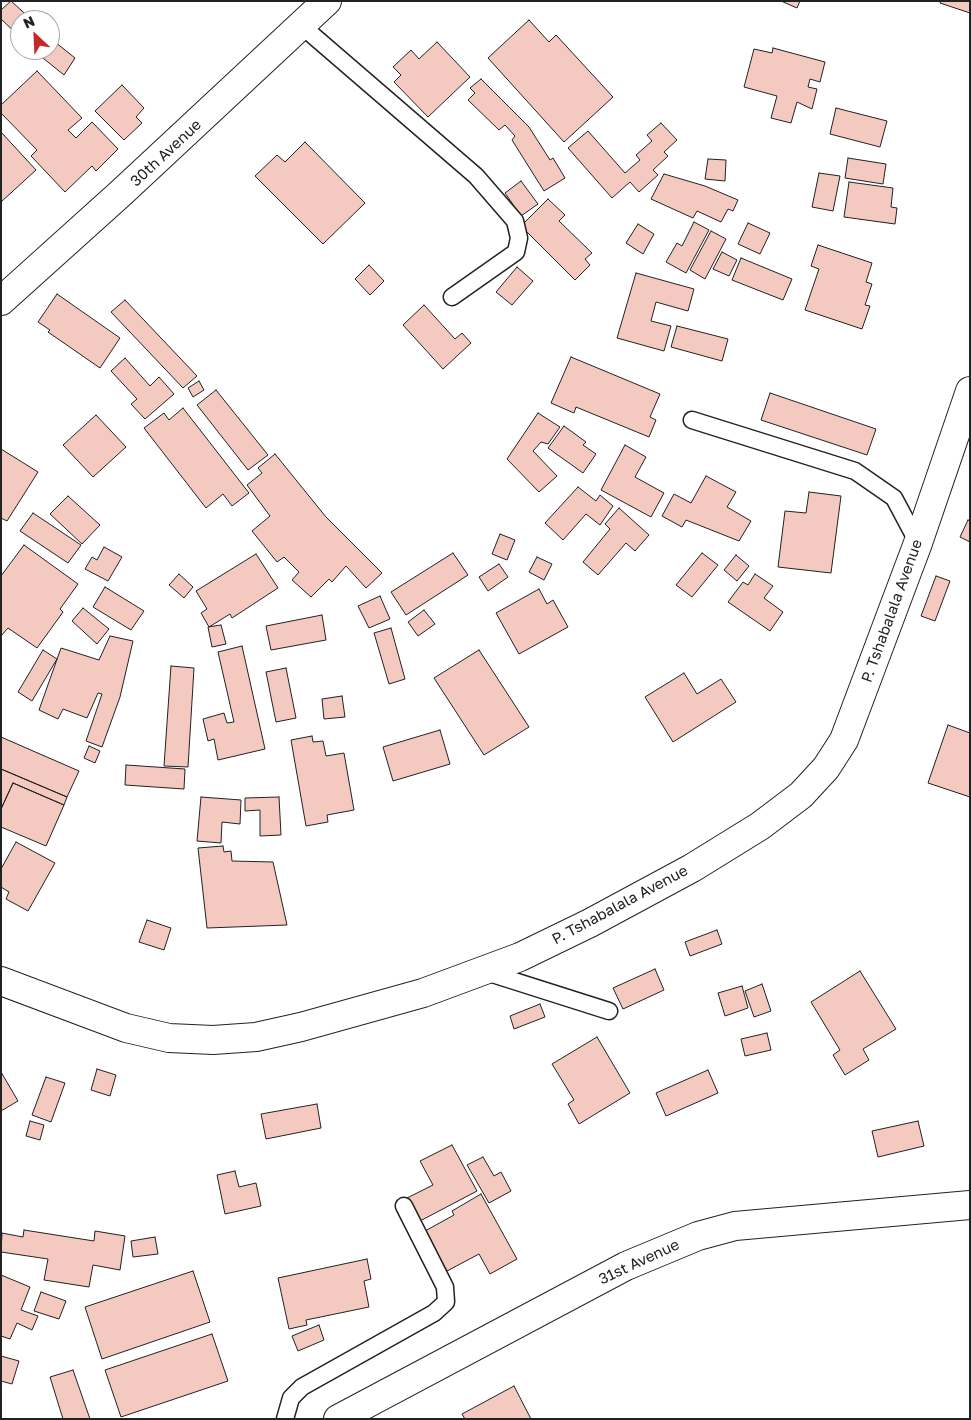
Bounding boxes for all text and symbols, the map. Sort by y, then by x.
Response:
north arrow [10,10,60,60]
text: N [20,12,37,32]
street label: 30th Avenue [127,116,205,190]
street label: P. Tshabalala Avenue [858,537,926,685]
street label: P. Tshabalala Avenue [549,862,691,948]
street label: 31st Avenue [596,1236,682,1288]

